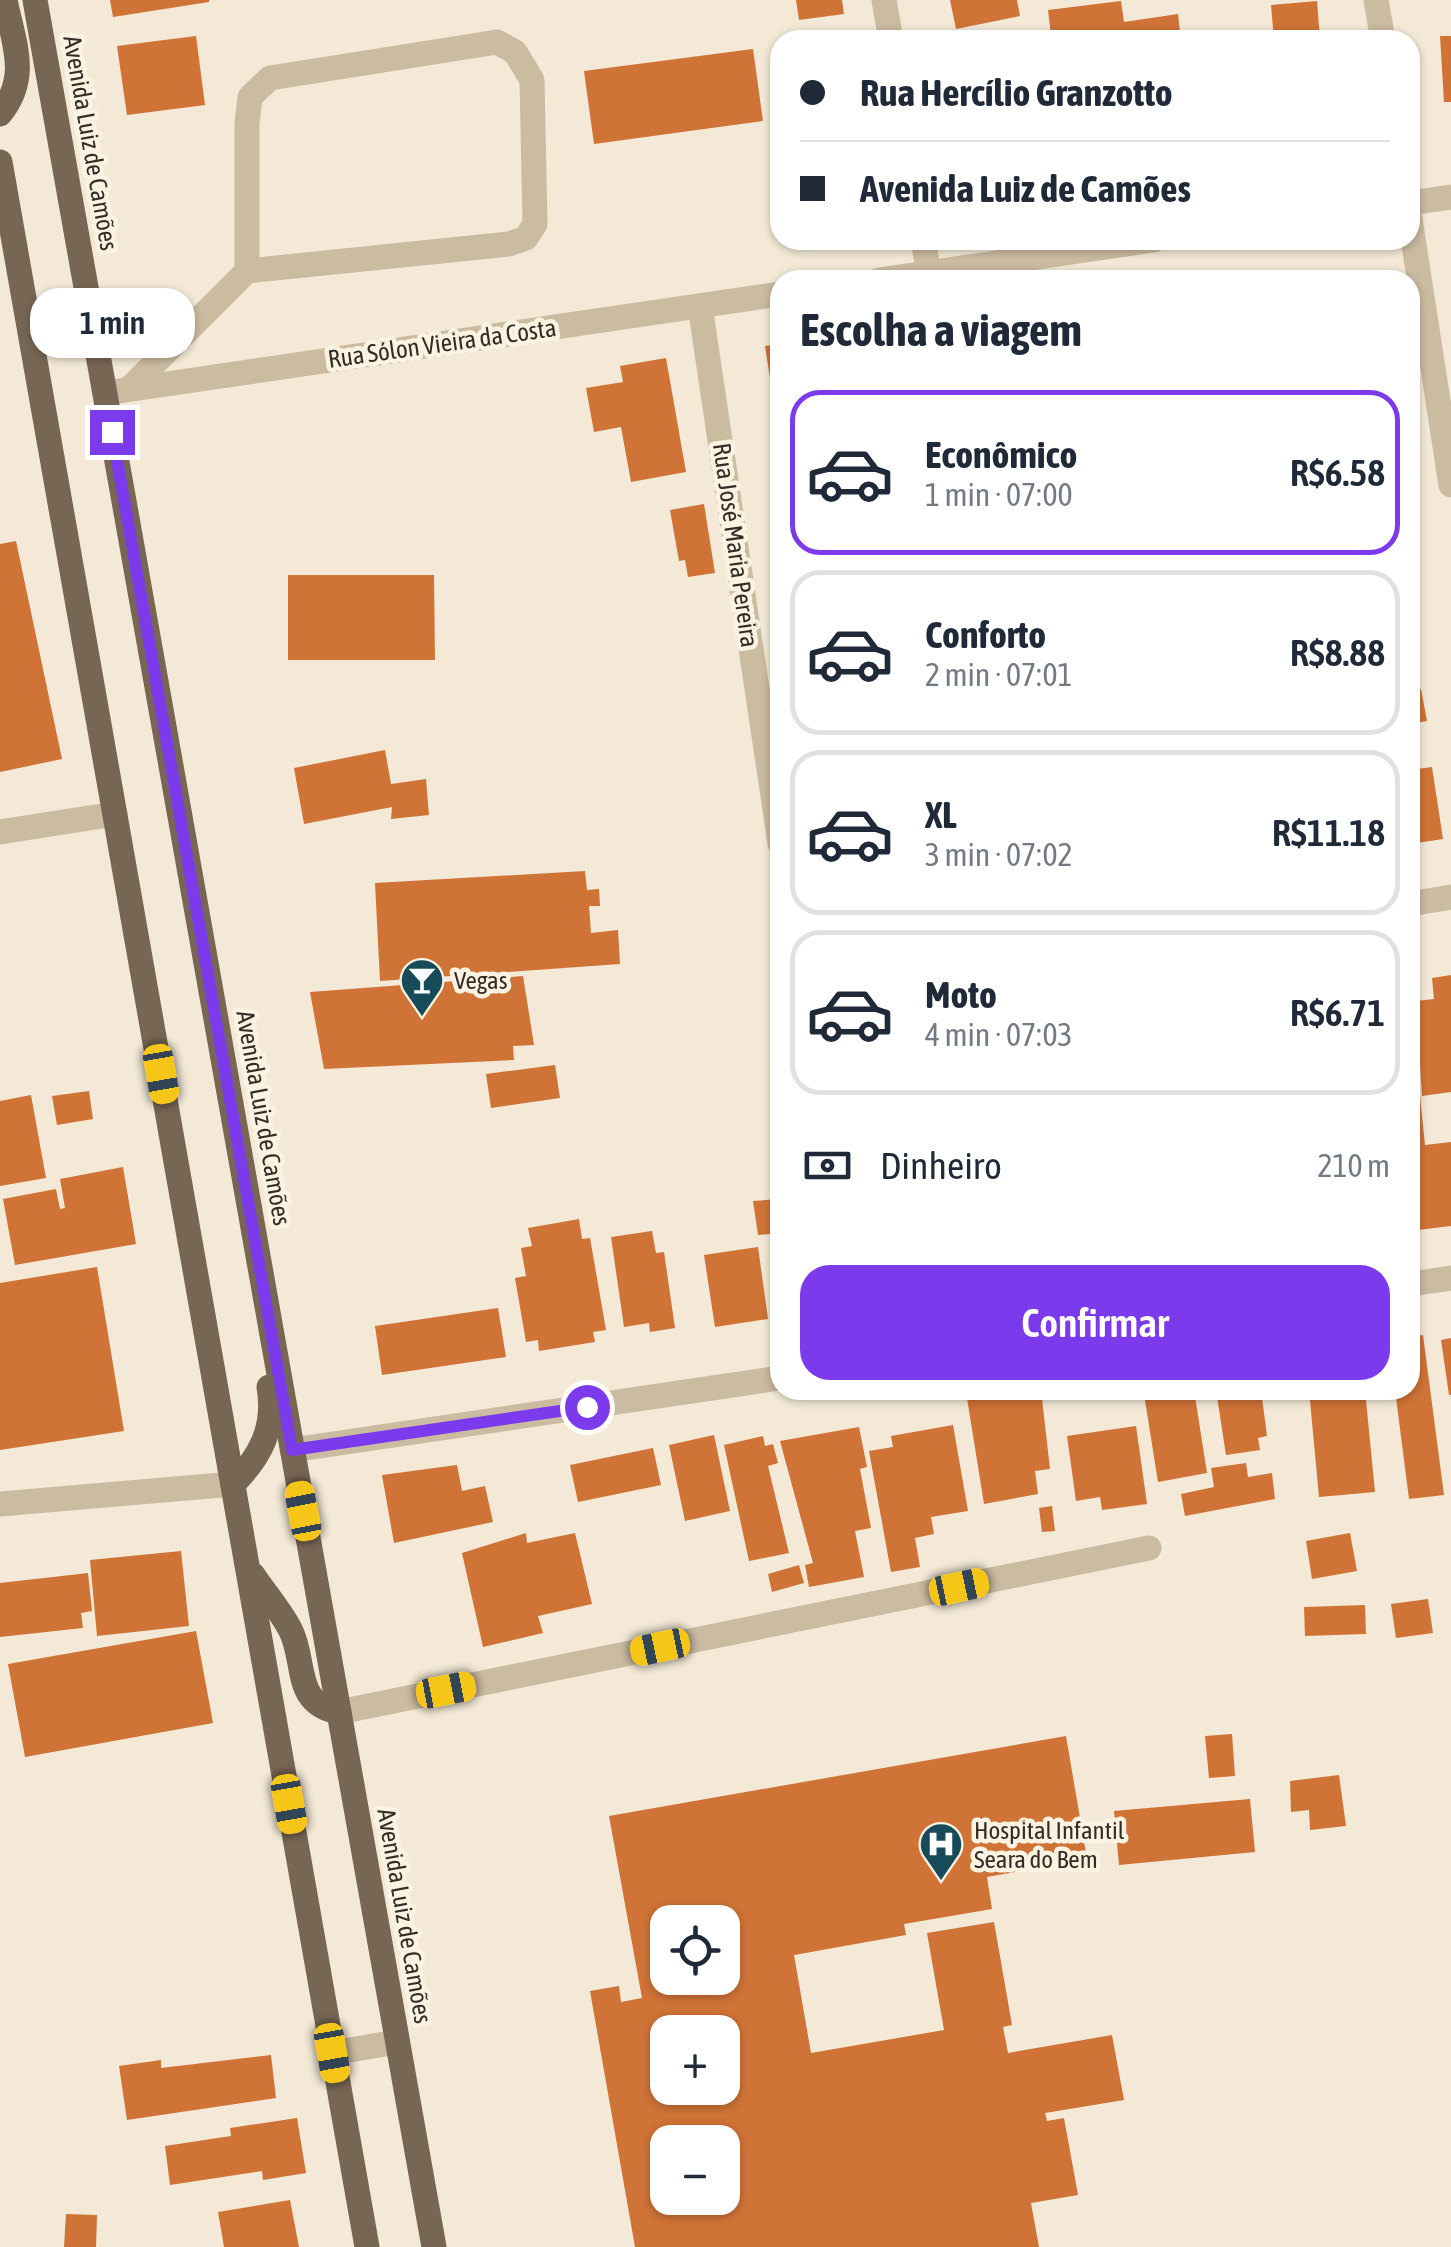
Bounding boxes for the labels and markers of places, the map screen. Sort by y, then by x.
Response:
bar icon: Vegas [399,957,445,1018]
place label: Vegas [454,966,508,994]
place label: Hospital Infantil Seara do Bem [974,1816,1125,1873]
hospital icon: Hospital Infantil Seara do Bem [918,1821,964,1882]

